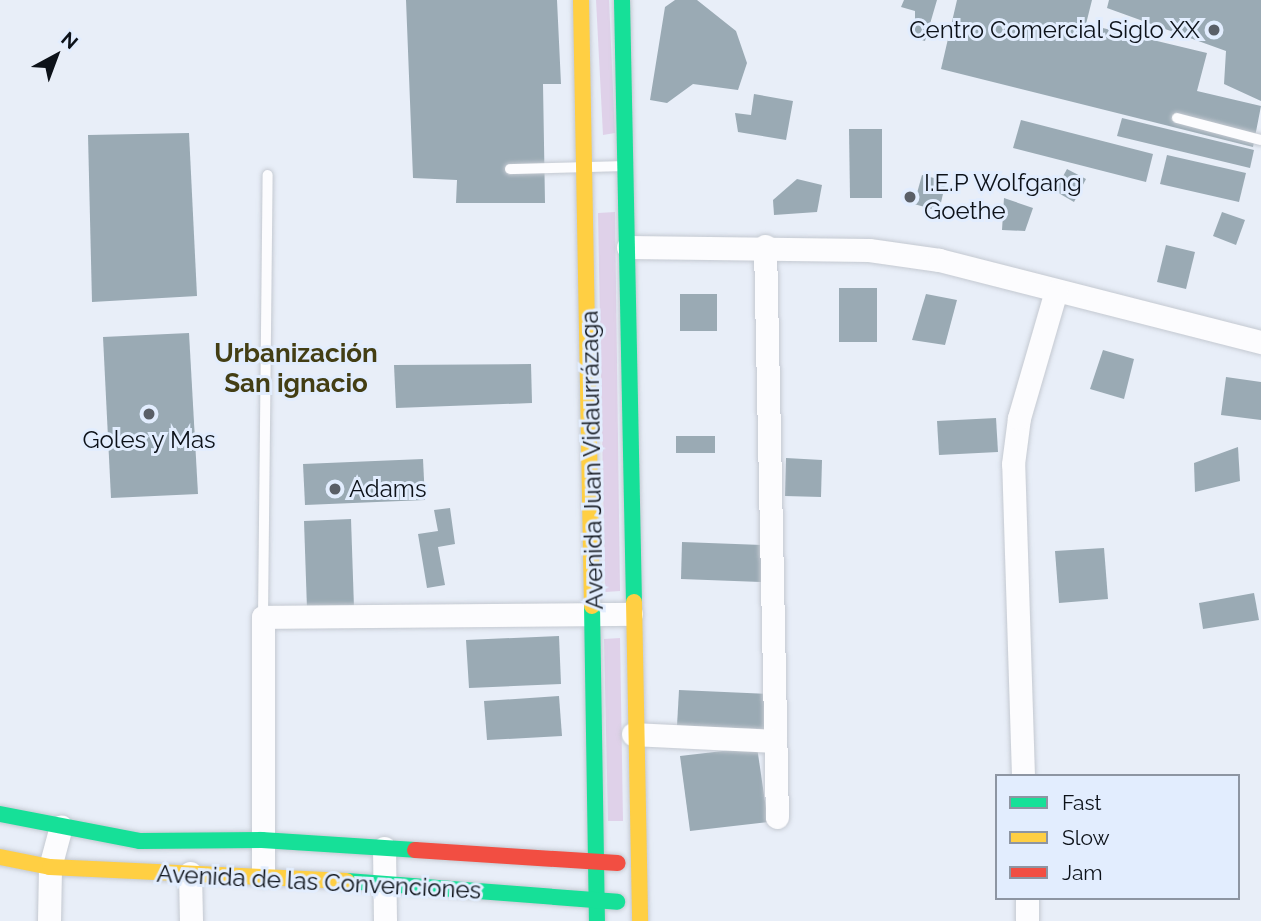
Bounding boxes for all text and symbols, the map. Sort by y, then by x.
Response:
place label: Centro Comercial Siglo XX [908,16,1200,44]
north arrow [21,21,91,91]
marker: Centro Comercial Siglo XX [1206,22,1222,38]
text: N [57,27,82,53]
place label: I.E.P Wolfgang Goethe [924,169,1083,225]
marker: I.E.P Wolfgang Goethe [902,189,918,205]
street label: Avenida Juan Vidaurrázaga [575,309,609,611]
district label: Urbanización San ignacio [214,338,378,400]
marker: Goles y Mas [141,406,157,422]
place label: Goles y Mas [82,426,216,454]
place label: Adams [349,475,427,503]
marker: Adams [327,481,343,497]
legend [995,774,1240,900]
text: Fast [1062,790,1102,815]
text: Slow [1062,825,1110,850]
street label: Avenida de las Convenciones [156,859,482,905]
text: Jam [1062,860,1103,885]

